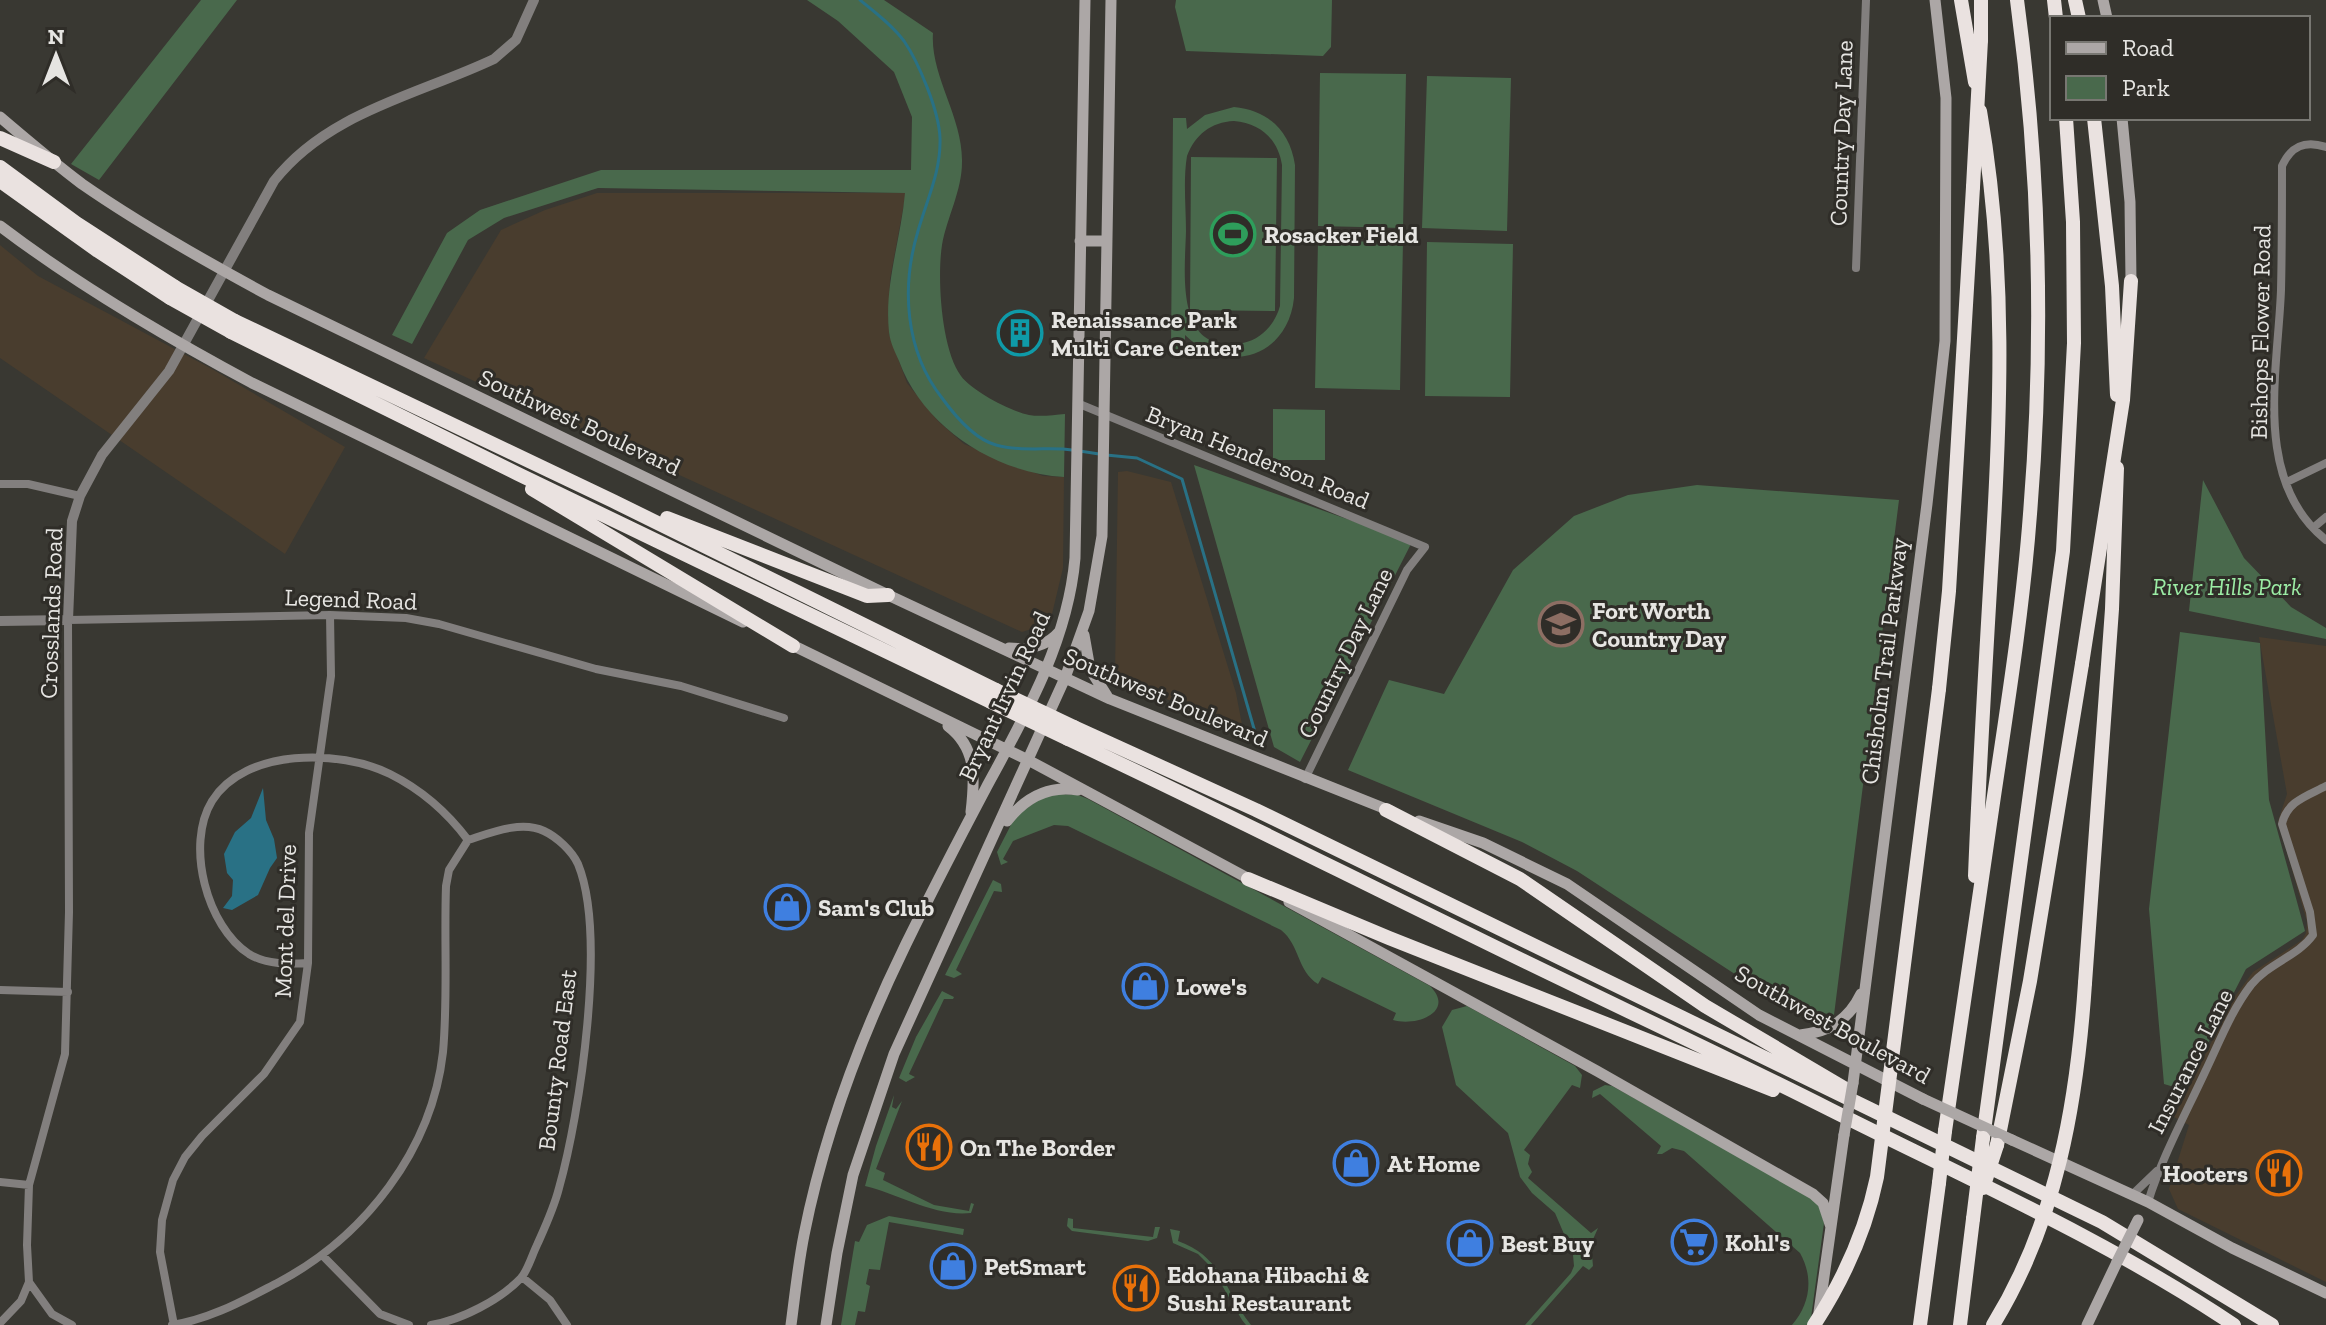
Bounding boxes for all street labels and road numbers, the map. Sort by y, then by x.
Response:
street label: Country Day Lane [1823,40,1859,226]
street label: Bishops Flower Road [2244,224,2276,440]
street label: Southwest Boulevard [474,363,686,481]
street label: Bryan Henderson Road [1142,399,1374,515]
street label: Crosslands Road [34,527,68,699]
street label: Chisholm Trail Parkway [1854,535,1914,786]
street label: Country Day Lane [1291,563,1399,743]
street label: Legend Road [284,582,418,616]
street label: Bryant Irvin Road [952,606,1056,786]
street label: Southwest Boulevard [1059,641,1273,753]
street label: Mont del Drive [268,844,302,998]
street label: Southwest Boulevard [1730,958,1936,1090]
street label: Bounty Road East [532,968,583,1152]
street label: Insurance Lane [2141,984,2239,1138]

